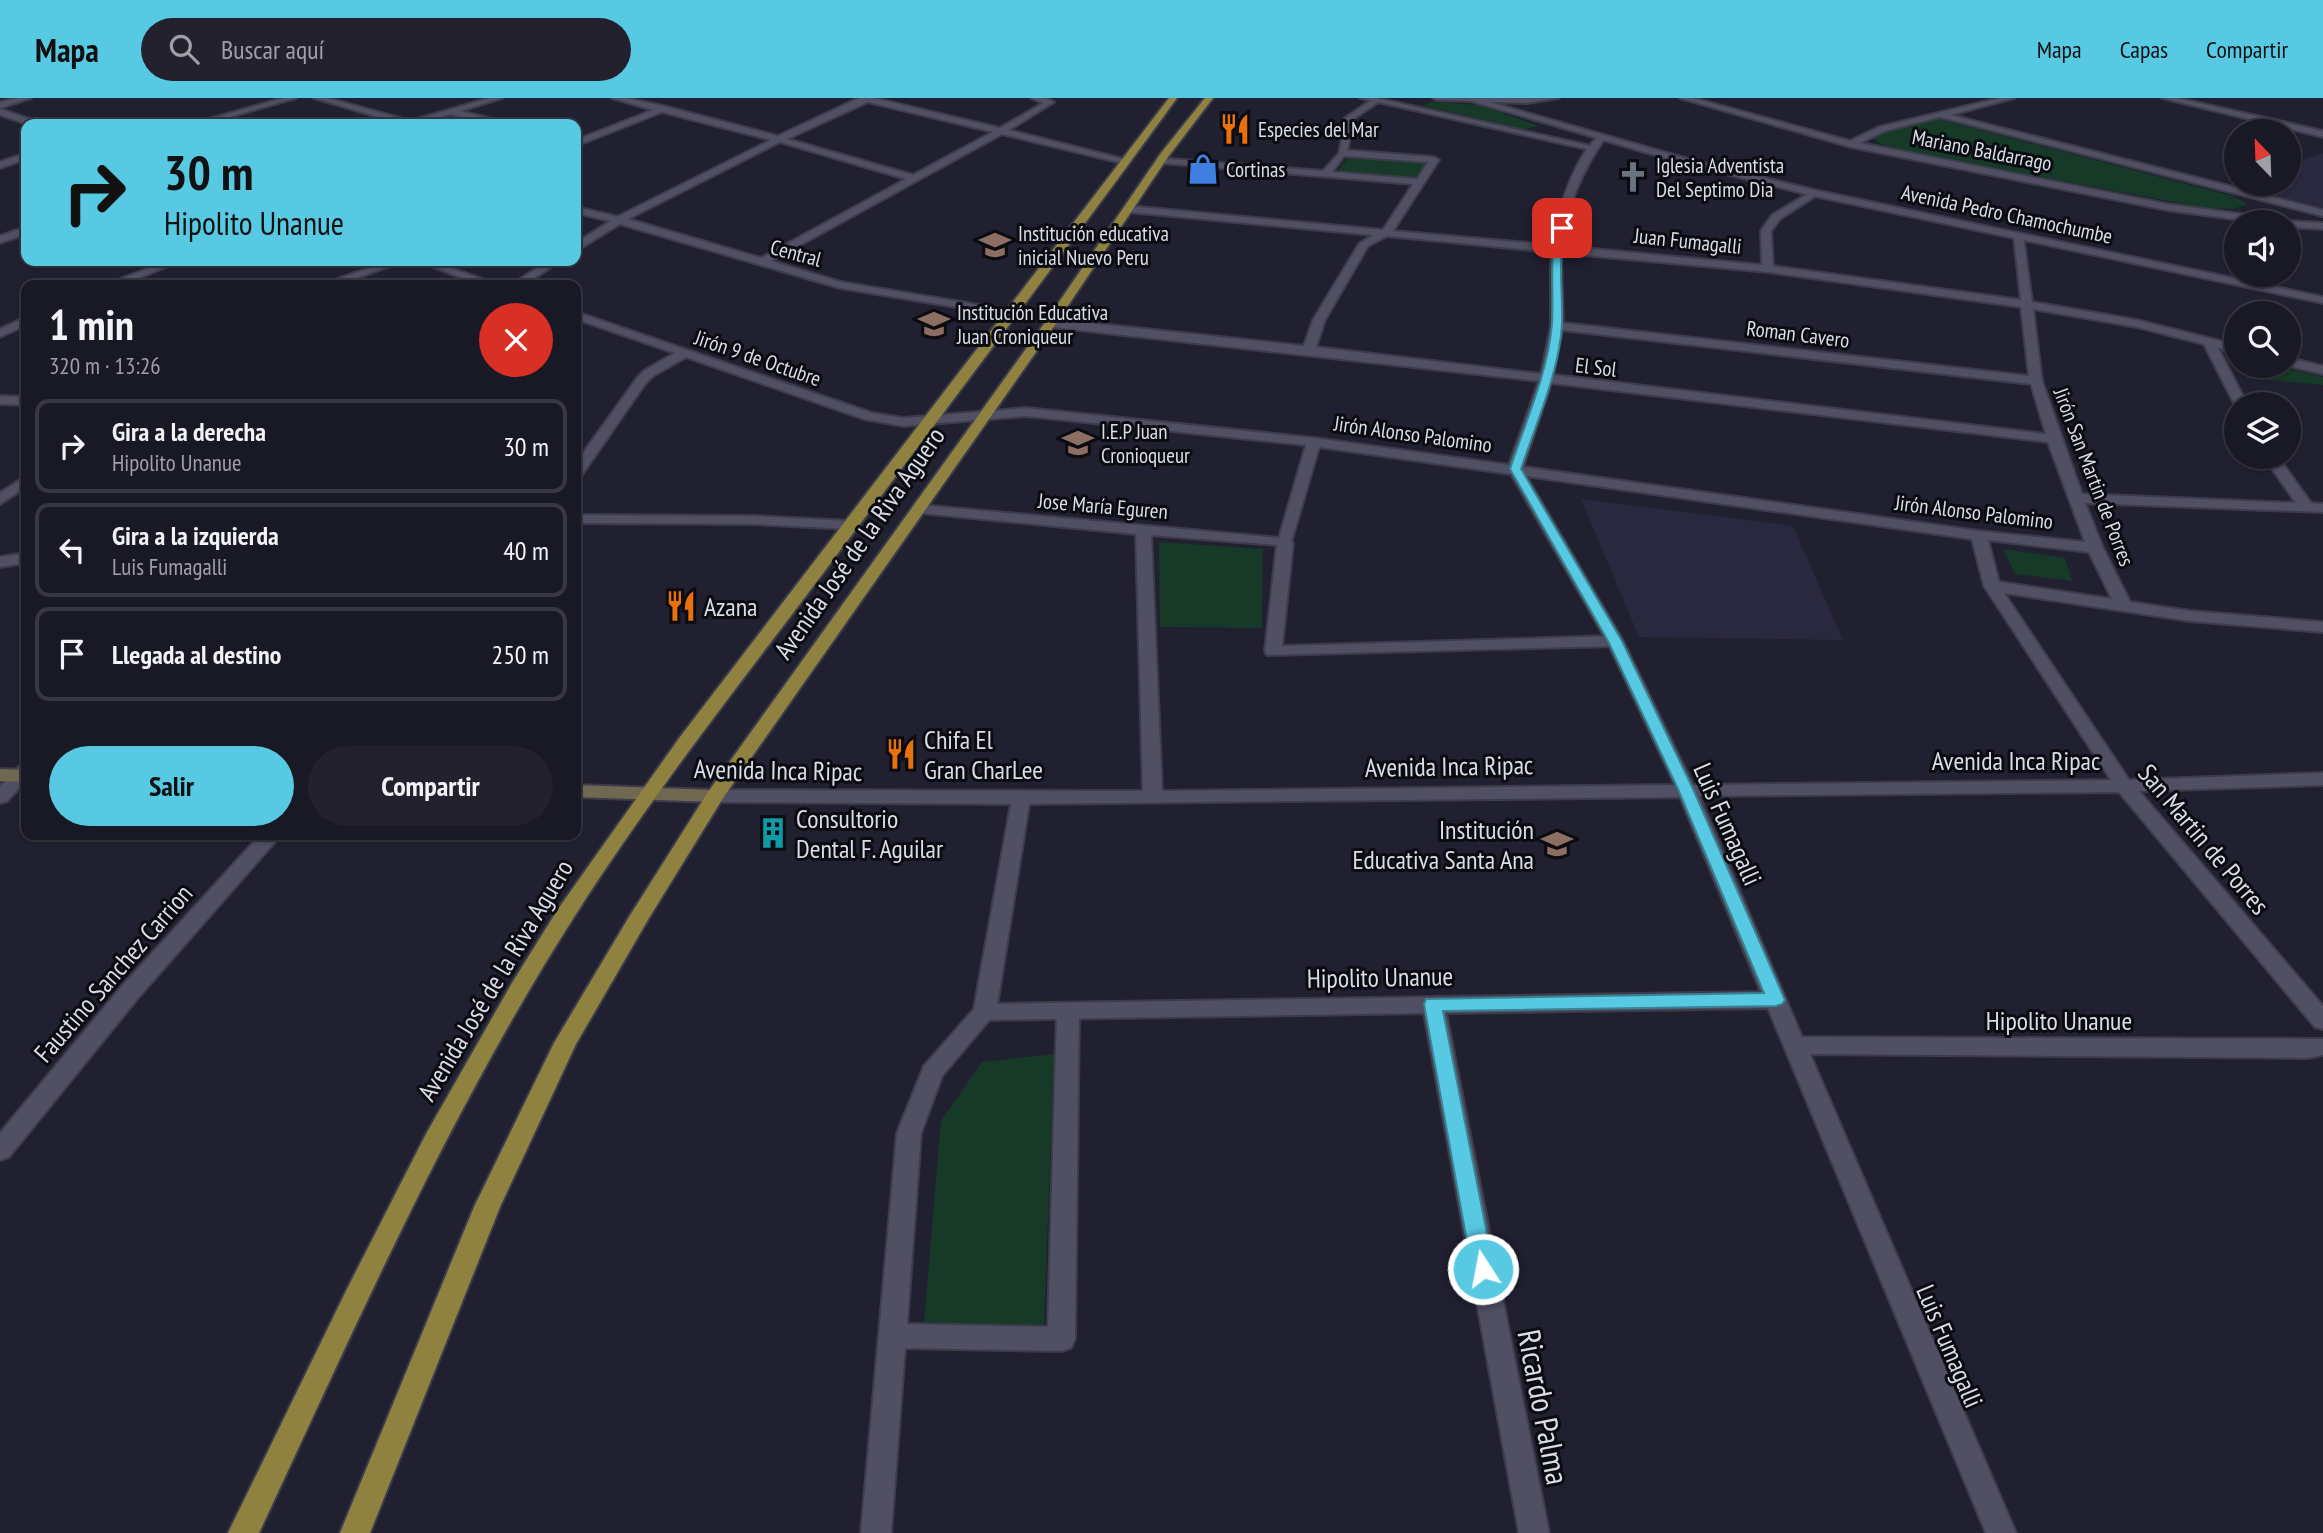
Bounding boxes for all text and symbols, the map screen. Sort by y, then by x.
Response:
search box [141,18,631,81]
text: Mapa [35,28,99,71]
icon: search [165,30,203,68]
text: Buscar aquí [221,33,324,66]
text: Mapa [2037,34,2082,65]
text: Capas [2120,34,2168,65]
text: Compartir [2206,34,2288,65]
restaurant icon: Especies del Mar [1218,112,1252,146]
place label: Especies del Mar [1258,116,1379,143]
north arrow [2224,119,2301,196]
map controls [2224,119,2301,469]
street label: Mariano Baldarrago [1910,123,2054,177]
text: 30 m [164,140,253,204]
icon: right [49,147,140,238]
shop icon: Cortinas [1186,152,1220,186]
place label: Iglesia Adventista Del Septimo Dia [1656,152,1784,203]
place label: Cortinas [1226,156,1285,183]
church icon: Iglesia Adventista Del Septimo Dia [1616,160,1650,194]
street label: Avenida Pedro Chamochumbe [1899,178,2115,250]
pin [1532,198,1592,258]
text: Hipolito Unanue [164,202,344,244]
icon: arrive [1543,209,1581,247]
button: sound [2224,210,2301,287]
place label: Institución educativa inicial Nuevo Peru [1018,220,1169,271]
street label: Juan Fumagalli [1632,222,1743,260]
school or university icon: Institución educativa inicial Nuevo Peru [978,228,1012,262]
street label: Central [768,233,825,273]
text: 1 min [49,297,134,352]
place label: Institución Educativa Juan Croniqueur [956,299,1108,350]
button: search [2224,301,2301,378]
button: close [479,303,553,377]
school or university icon: Institución Educativa Juan Croniqueur [917,307,951,341]
street label: Roman Cavero [1745,314,1851,354]
street label: Jirón 9 de Octubre [690,323,825,392]
text: 320 m · 13:26 [49,351,161,380]
street label: El Sol [1574,351,1618,383]
street label: Jirón San Martin de Porres [2047,383,2140,570]
button: layers [2224,392,2301,469]
street label: Jirón Alonso Palomino [1331,409,1494,458]
text: Gira a la derecha [112,415,266,448]
place label: I.E.P Juan Cronioqueur [1101,418,1190,469]
street label: Avenida José de la Riva Aguero [766,421,952,665]
school or university icon: I.E.P Juan Cronioqueur [1061,426,1095,460]
icon: right [53,427,91,465]
text: 30 m [503,430,549,463]
text: Hipolito Unanue [112,448,241,477]
street label: Jose María Eguren [1036,487,1169,525]
street label: Jirón Alonso Palomino [1892,489,2055,535]
text: Gira a la izquierda [112,519,279,552]
icon: left [53,531,91,569]
text: 40 m [503,534,549,567]
text: Luis Fumagalli [112,552,227,581]
restaurant icon: Azana [664,589,698,623]
place label: Azana [704,590,757,623]
icon: arrive [53,635,91,673]
text: Llegada al destino [112,638,281,671]
text: 250 m [491,638,549,671]
place label: Chifa El Gran CharLee [924,723,1043,786]
restaurant icon: Chifa El Gran CharLee [884,737,918,771]
street label: Avenida Inca Ripac [1932,744,2100,777]
button: Salir [49,746,294,826]
button: Compartir [308,746,553,826]
street label: Avenida Inca Ripac [1365,748,1533,784]
street label: Avenida Inca Ripac [694,752,862,788]
street label: San Martin de Porres [2131,757,2277,921]
street label: Luis Fumagalli [1686,758,1770,890]
place label: Consultorio Dental F. Aguilar [796,802,943,865]
place label: Institución Educativa Santa Ana [1352,813,1534,876]
building icon: Consultorio Dental F. Aguilar [756,816,790,850]
school or university icon: Institución Educativa Santa Ana [1540,827,1574,861]
street label: Avenida José de la Riva Aguero [410,853,580,1107]
street label: Faustino Sanchez Carrion [27,877,199,1069]
street label: Hipolito Unanue [1307,959,1453,995]
street label: Hipolito Unanue [1986,1004,2132,1037]
position arrow [1446,1232,1520,1306]
street label: Luis Fumagalli [1909,1280,1991,1412]
street label: Ricardo Palma [1508,1326,1580,1488]

